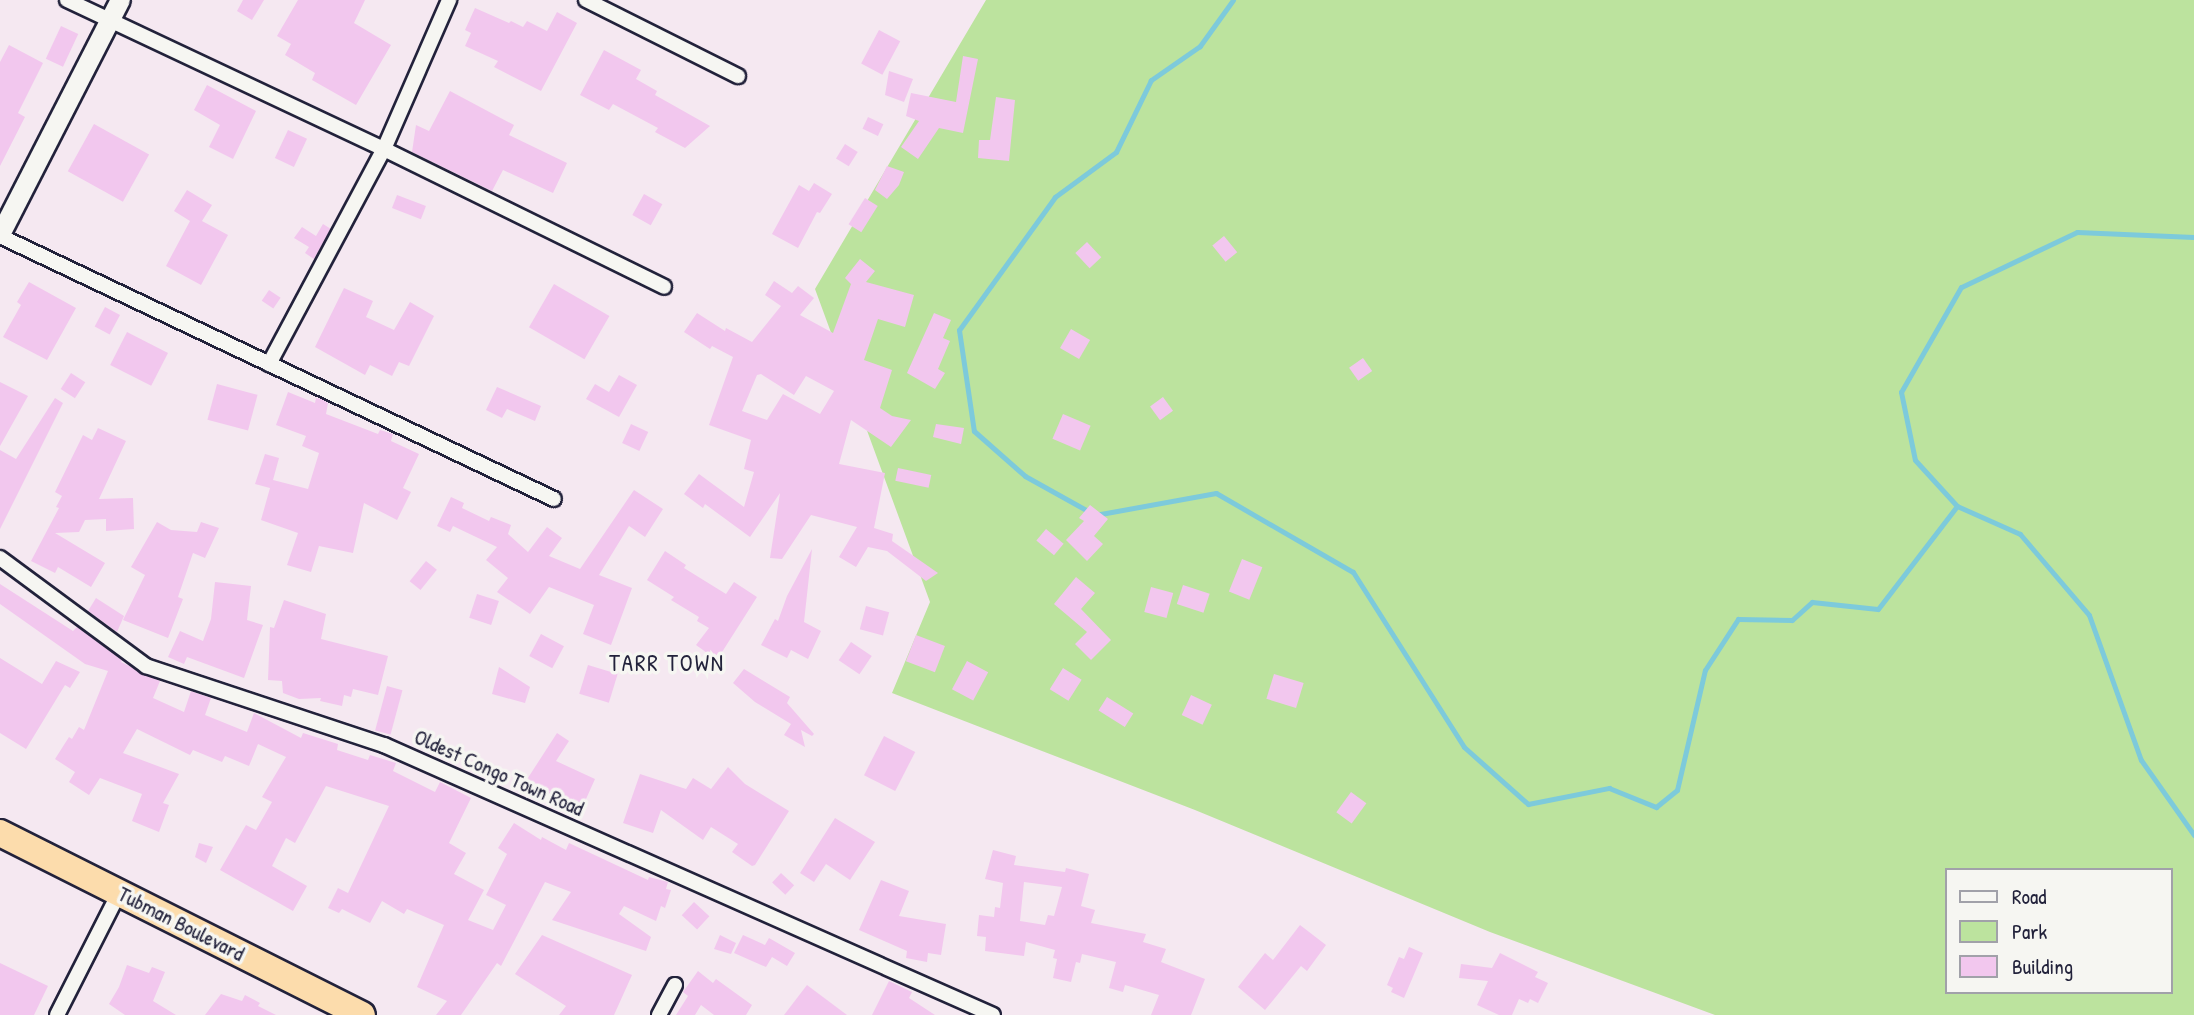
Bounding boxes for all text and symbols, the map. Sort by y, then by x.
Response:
district label: TARR TOWN [610,649,724,677]
street label: Oldest Congo Town Road [410,724,588,822]
legend [1946,868,2173,994]
street label: Tubman Boulevard [114,881,248,967]
text: Road [2012,882,2046,911]
text: Park [2012,917,2047,946]
text: Building [2012,952,2073,981]

